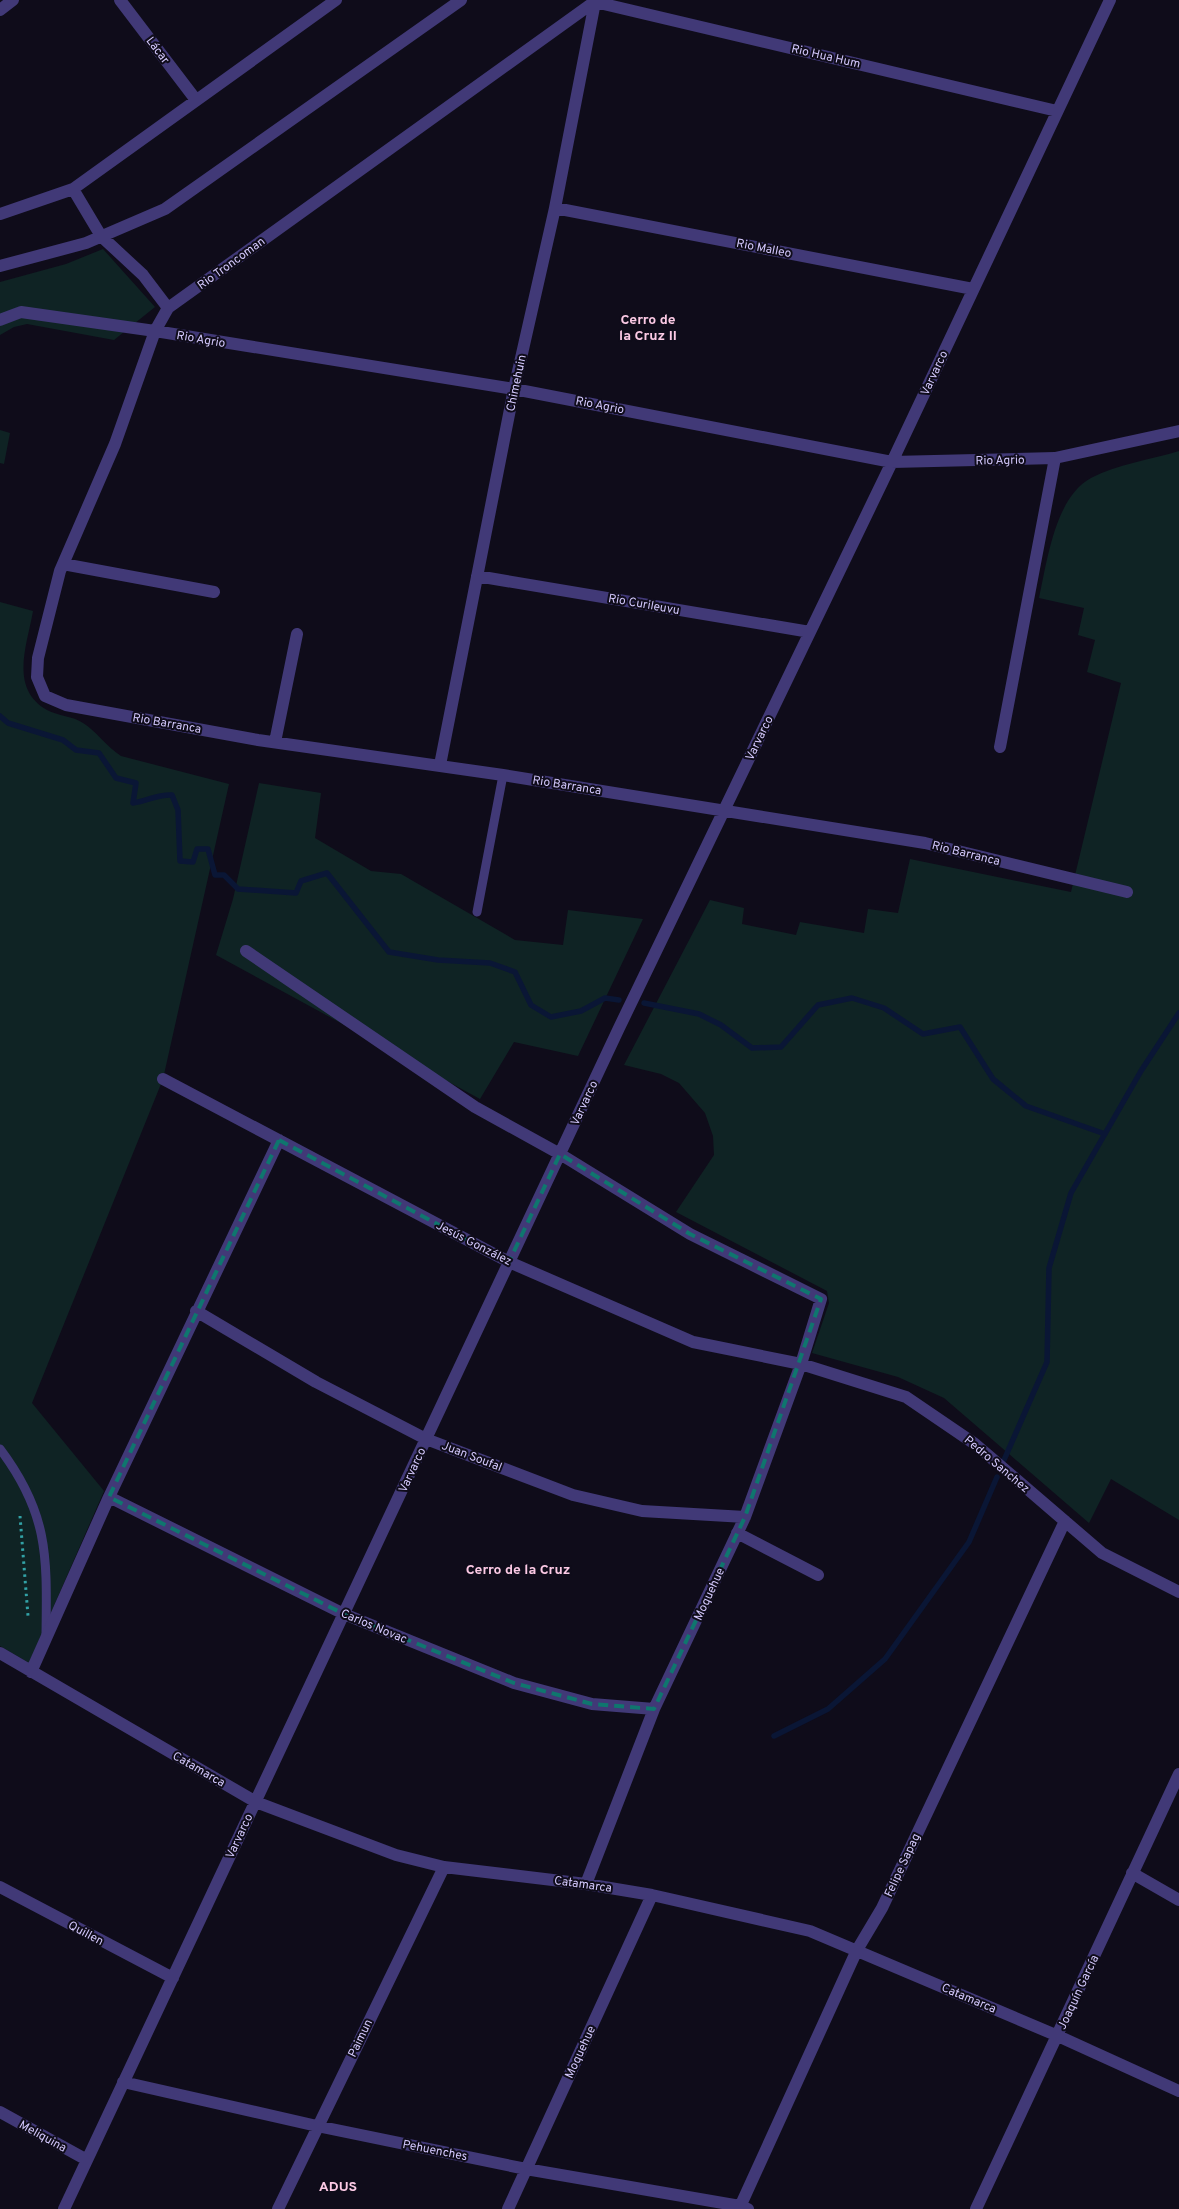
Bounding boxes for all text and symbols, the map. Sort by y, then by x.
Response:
street label: Lácar [142,34,173,68]
street label: Rio Hua Hum [790,41,862,73]
street label: Rio Troncoman [194,234,269,294]
street label: Rio Malleo [735,236,793,262]
district label: Cerro de la Cruz II [619,312,677,345]
street label: Rio Agrio [175,328,227,352]
street label: Varvarco [918,348,952,398]
street label: Chimehuin [503,353,531,413]
street label: Rio Agrio [574,393,626,419]
street label: Rio Agrio [975,453,1025,469]
street label: Rio Curileuvu [607,591,681,619]
street label: Rio Barranca [131,710,202,738]
street label: Varvarco [742,713,778,763]
street label: Rio Barranca [531,773,602,799]
street label: Rio Barranca [930,838,1001,870]
street label: Varvarco [568,1078,602,1128]
street label: Jesús González [433,1218,514,1270]
street label: Pedro Sanchez [960,1433,1032,1497]
street label: Juan Soufal [439,1438,504,1476]
street label: Varvarco [396,1445,430,1495]
district label: Cerro de la Cruz [466,1562,570,1579]
street label: Moquehue [691,1565,729,1623]
street label: Carlos Novac [338,1606,409,1648]
street label: Catamarca [169,1748,228,1791]
street label: Varvarco [223,1811,257,1861]
street label: Felipe Sapag [881,1831,925,1900]
street label: Catamarca [553,1873,613,1897]
street label: Quillen [65,1918,106,1950]
street label: Joaquín García [1055,1953,1103,2032]
street label: Catamarca [939,1980,998,2018]
street label: Paimun [345,2017,377,2060]
street label: Moquehue [562,2023,600,2081]
street label: Meliquina [16,2117,69,2156]
street label: Pehuenches [401,2137,469,2165]
district label: ADUS [319,2179,357,2196]

